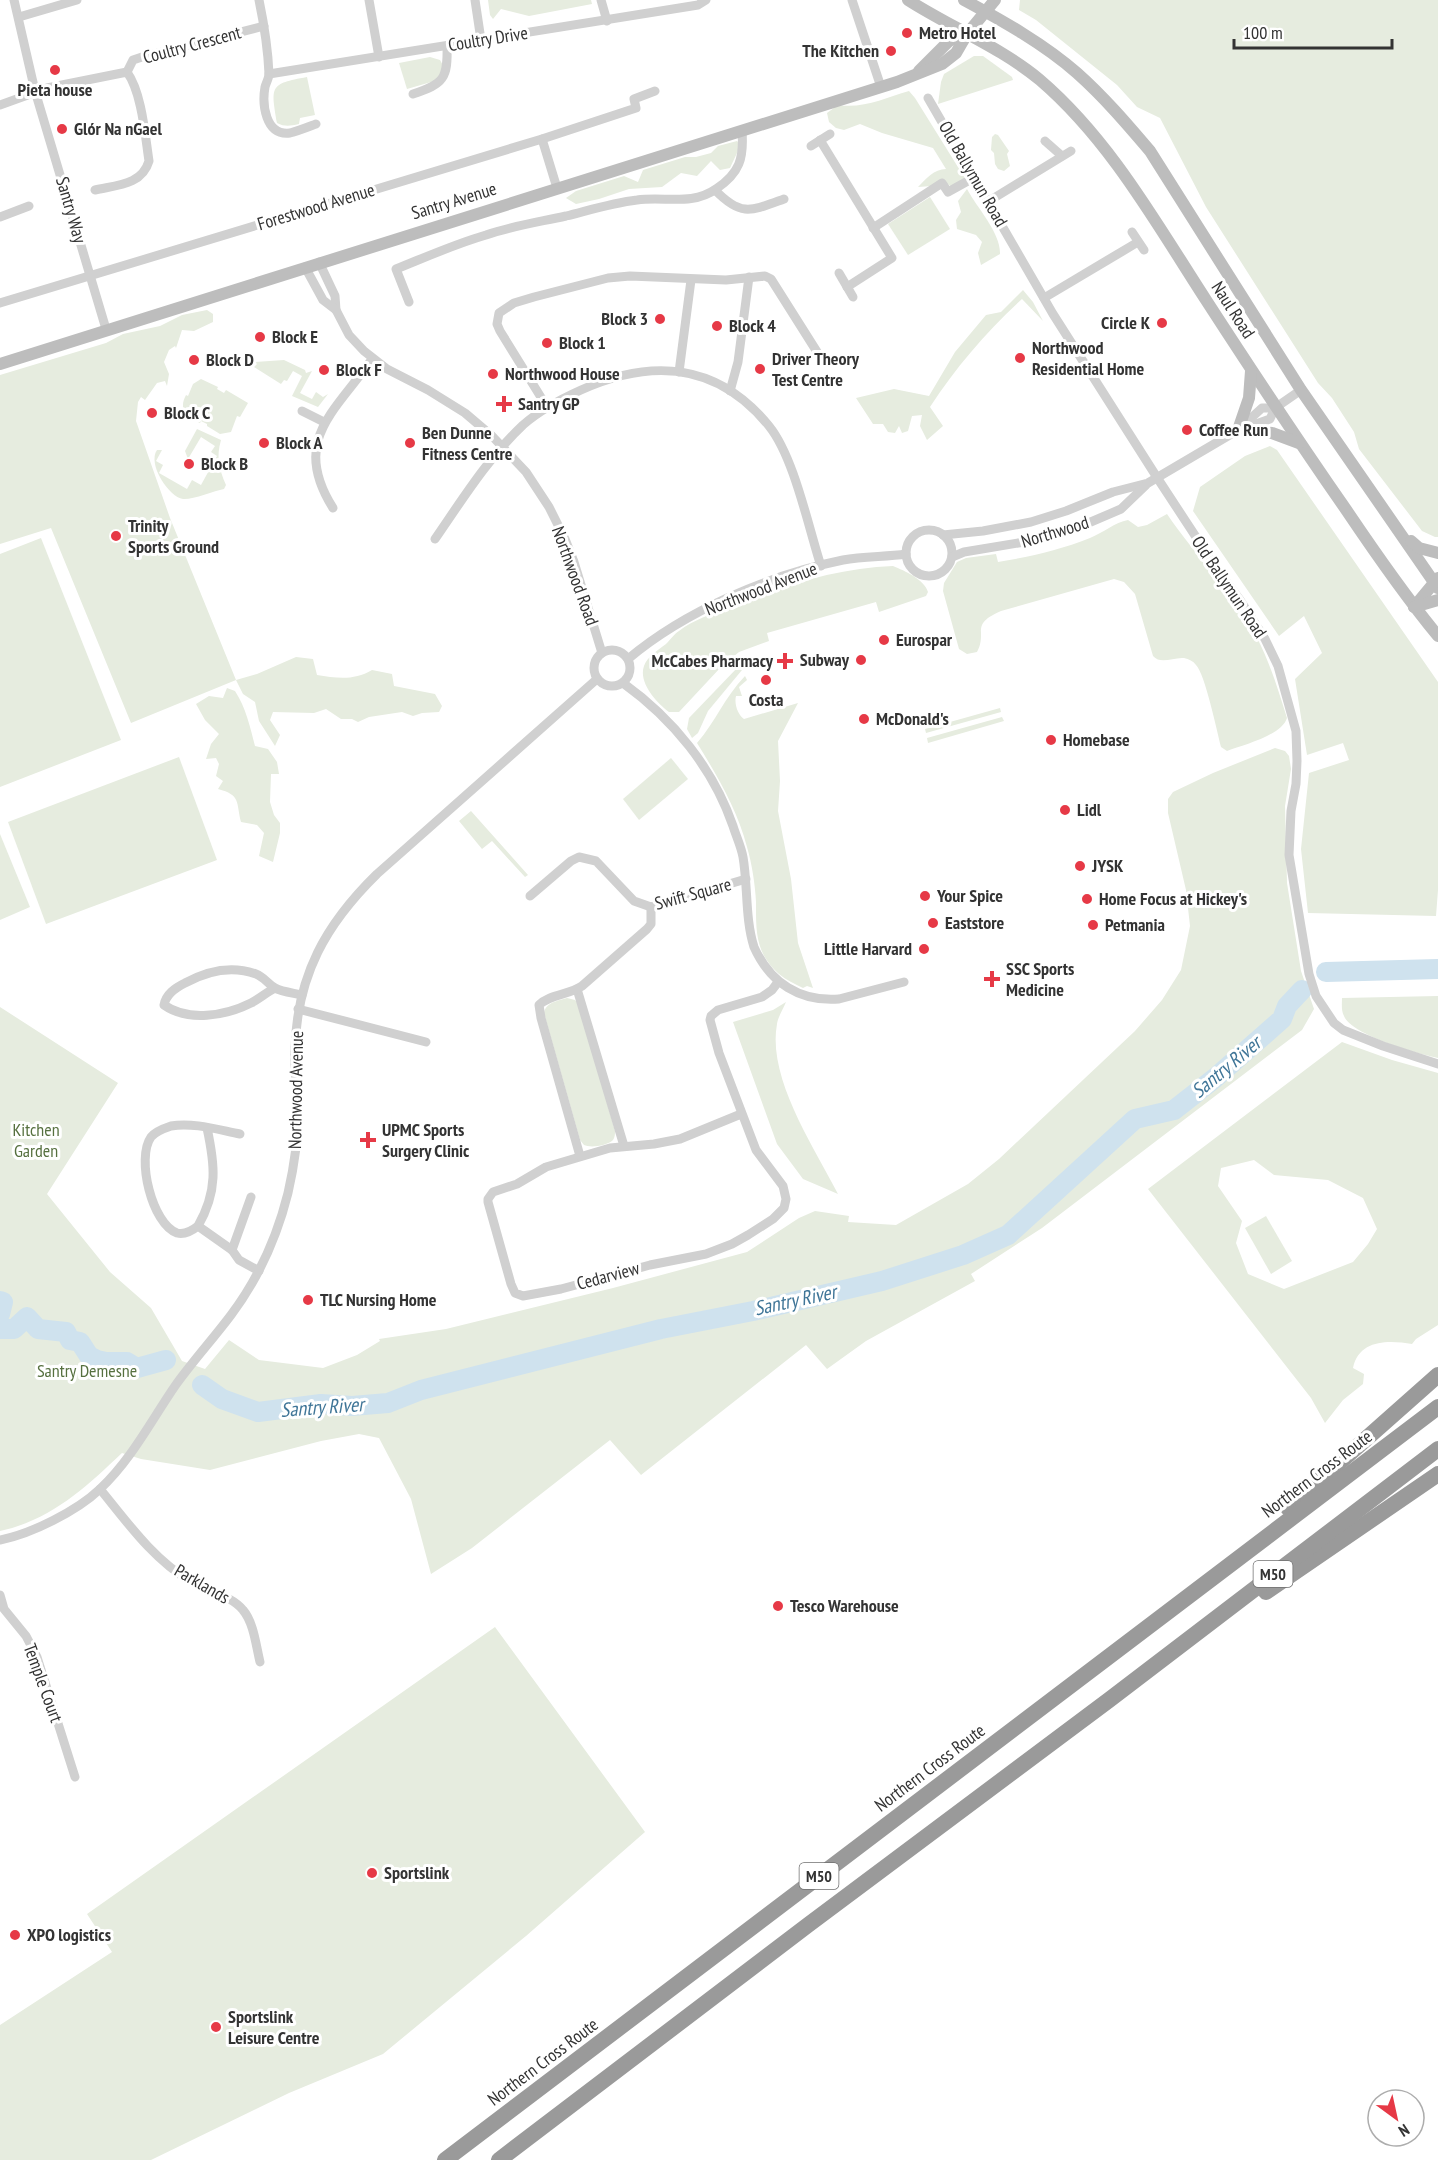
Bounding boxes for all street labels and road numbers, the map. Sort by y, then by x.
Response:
street label: Coultry Crescent [140,20,243,69]
street label: Coultry Drive [447,21,529,56]
street label: Old Ballymun Road [934,117,1013,231]
street label: Santry Way [51,174,92,246]
street label: Santry Avenue [409,177,499,224]
street label: Forestwood Avenue [255,178,377,235]
street label: Naul Road [1207,277,1260,343]
street label: Northwood [1018,510,1091,553]
street label: Northwood Road [547,523,604,629]
street label: Old Ballymun Road [1187,531,1272,642]
street label: Northwood Avenue [701,557,820,620]
street label: Swift Square [652,872,734,915]
street label: Northwood Avenue [283,1031,308,1149]
street label: Cedarview [574,1256,642,1295]
street label: Northern Cross Route [1257,1425,1376,1523]
street label: Parklands [171,1559,234,1609]
road number: M50 [1254,1561,1292,1587]
street label: Temple Court [19,1640,68,1725]
street label: Northern Cross Route [870,1719,989,1817]
road number: M50 [800,1863,838,1889]
street label: Northern Cross Route [483,2013,602,2111]

